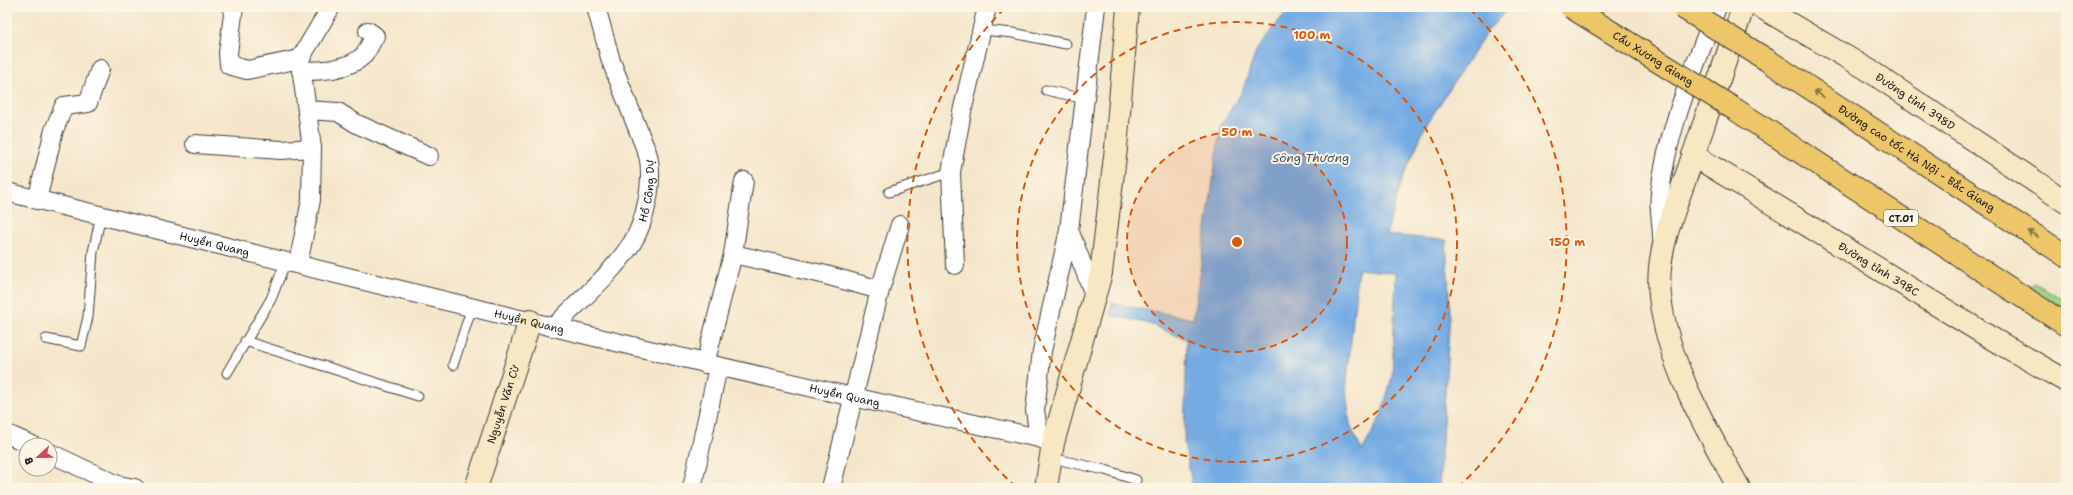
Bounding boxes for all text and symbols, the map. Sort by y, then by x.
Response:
text: 100 m [1294,27,1331,43]
street label: Cầu Xương Giang [1610,28,1697,90]
street label: Đường tỉnh 398D [1872,70,1958,134]
one-way arrow [1814,90,1825,98]
street label: Đường cao tốc Hà Nội - Bắc Giang [1835,102,1998,216]
text: 50 m [1222,124,1253,140]
water label: Sông Thương [1273,150,1349,166]
street label: Hồ Công Dự [635,157,658,224]
road number: CT.01 [1884,210,1918,226]
street label: Huyền Quang [178,228,251,260]
one-way arrow [2028,230,2039,238]
text: 150 m [1549,234,1585,250]
centre of rings [1230,235,1244,249]
street label: Đường tỉnh 398C [1835,239,1922,300]
street label: Huyền Quang [493,306,566,337]
street label: Nguyễn Văn Cừ [484,362,524,446]
street label: Huyền Quang [808,380,881,411]
north arrow [18,437,58,477]
text: B [21,454,37,467]

